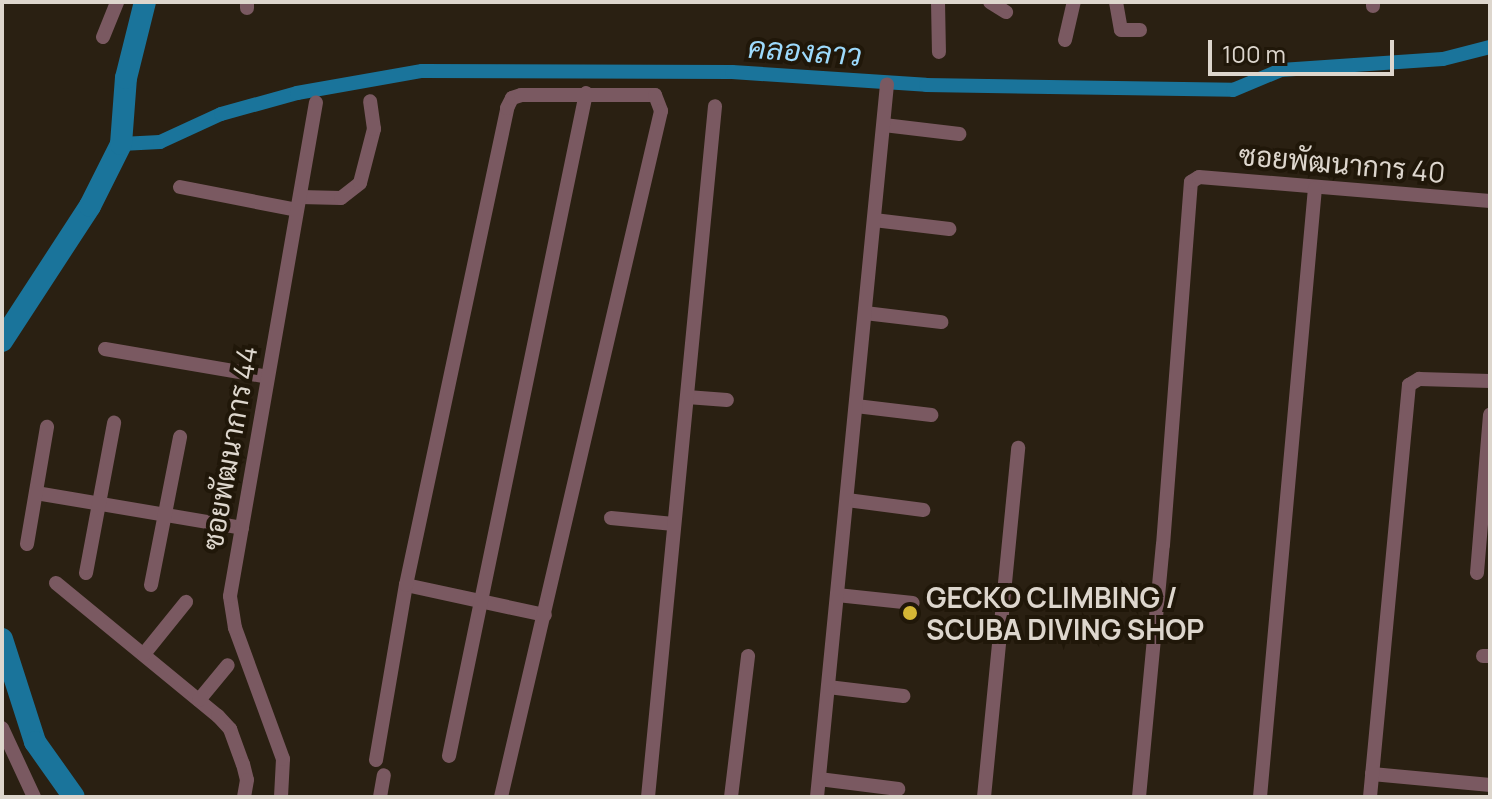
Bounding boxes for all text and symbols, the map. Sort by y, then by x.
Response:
scale bar [1212,24,1398,74]
water label: คลองลาว [747,29,863,73]
text: 100 m [1222,37,1286,70]
street label: ซอยพัฒนาการ 40 [1237,137,1447,189]
street label: ซอยพัฒนาการ 44 [195,343,263,553]
place label: GECKO CLIMBING / SCUBA DIVING SHOP [926,580,1204,646]
marker: GECKO CLIMBING / SCUBA DIVING SHOP [901,604,919,622]

